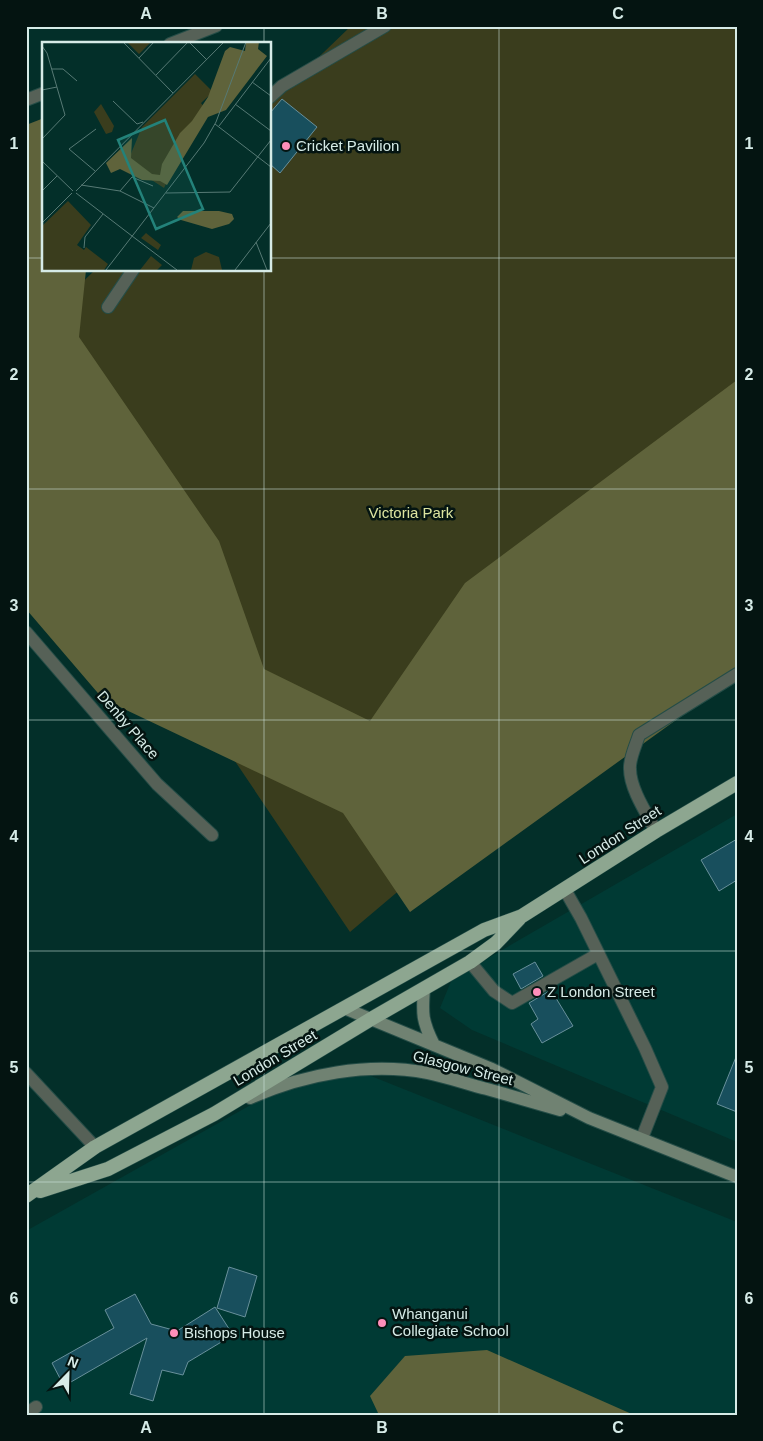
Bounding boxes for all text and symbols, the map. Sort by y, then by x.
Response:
text: A [140,5,152,22]
text: B [376,5,388,22]
text: C [612,5,624,22]
inset map [42,42,271,271]
text: 1 [10,135,19,152]
text: 1 [745,135,754,152]
place label: Cricket Pavilion [296,137,399,154]
marker: Cricket Pavilion [280,140,292,152]
text: 2 [10,366,19,383]
text: 2 [745,366,754,383]
park label: Victoria Park [369,504,454,521]
text: 3 [10,597,19,614]
text: 3 [745,597,754,614]
street label: Denby Place [94,687,163,762]
street label: London Street [576,801,665,867]
text: 4 [10,828,19,845]
text: 4 [745,828,754,845]
place label: Z London Street [547,983,655,1000]
marker: Z London Street [531,986,543,998]
street label: London Street [230,1026,320,1089]
street label: Glasgow Street [411,1047,516,1088]
text: 5 [10,1059,19,1076]
text: 5 [745,1059,754,1076]
text: 6 [10,1290,19,1307]
text: 6 [745,1290,754,1307]
place label: Whanganui Collegiate School [392,1305,509,1339]
marker: Whanganui Collegiate School [376,1317,388,1329]
place label: Bishops House [184,1324,285,1341]
marker: Bishops House [168,1327,180,1339]
north arrow [42,1348,92,1398]
text: N [65,1353,81,1371]
text: A [140,1419,152,1436]
text: B [376,1419,388,1436]
text: C [612,1419,624,1436]

